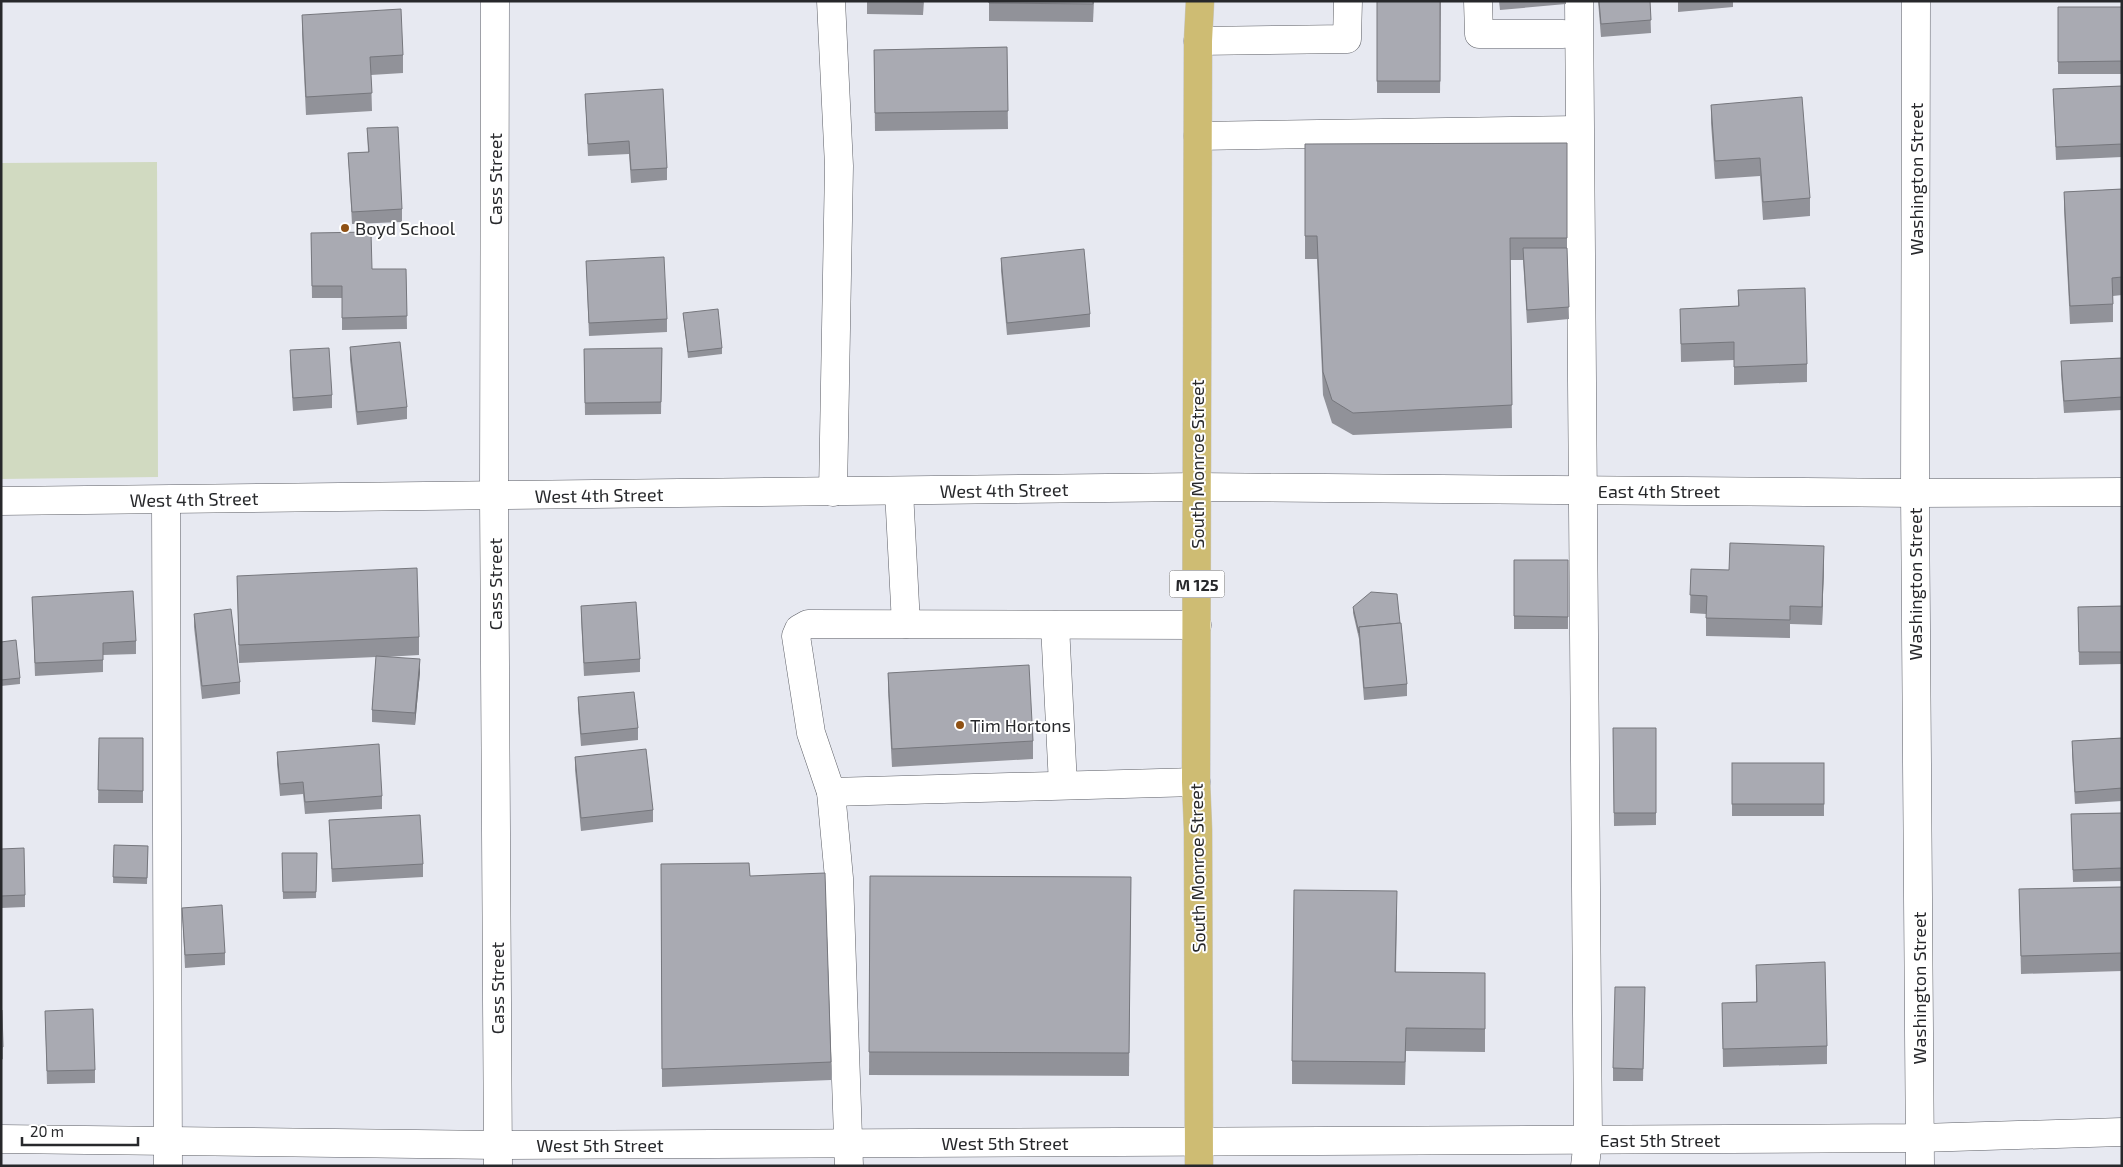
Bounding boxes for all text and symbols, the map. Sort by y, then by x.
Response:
street label: Washington Street [1905,102,1927,255]
street label: Cass Street [484,133,506,225]
place label: Boyd School [355,217,456,239]
marker: Boyd School [339,222,351,234]
street label: South Monroe Street [1186,379,1208,549]
street label: West 4th Street [939,478,1069,502]
street label: East 4th Street [1598,480,1720,502]
street label: West 4th Street [534,483,664,507]
street label: West 4th Street [129,487,259,511]
street label: Washington Street [1904,507,1926,660]
street label: Cass Street [484,538,506,630]
road number: M 125 [1170,570,1224,598]
place label: Tim Hortons [970,714,1071,736]
marker: Tim Hortons [954,719,966,731]
street label: South Monroe Street [1185,783,1209,953]
street label: Washington Street [1908,911,1930,1064]
street label: Cass Street [486,942,508,1034]
scale bar [22,1114,139,1146]
text: 20 m [30,1122,64,1140]
street label: East 5th Street [1600,1129,1721,1151]
street label: West 5th Street [941,1132,1069,1154]
street label: West 5th Street [536,1134,664,1156]

